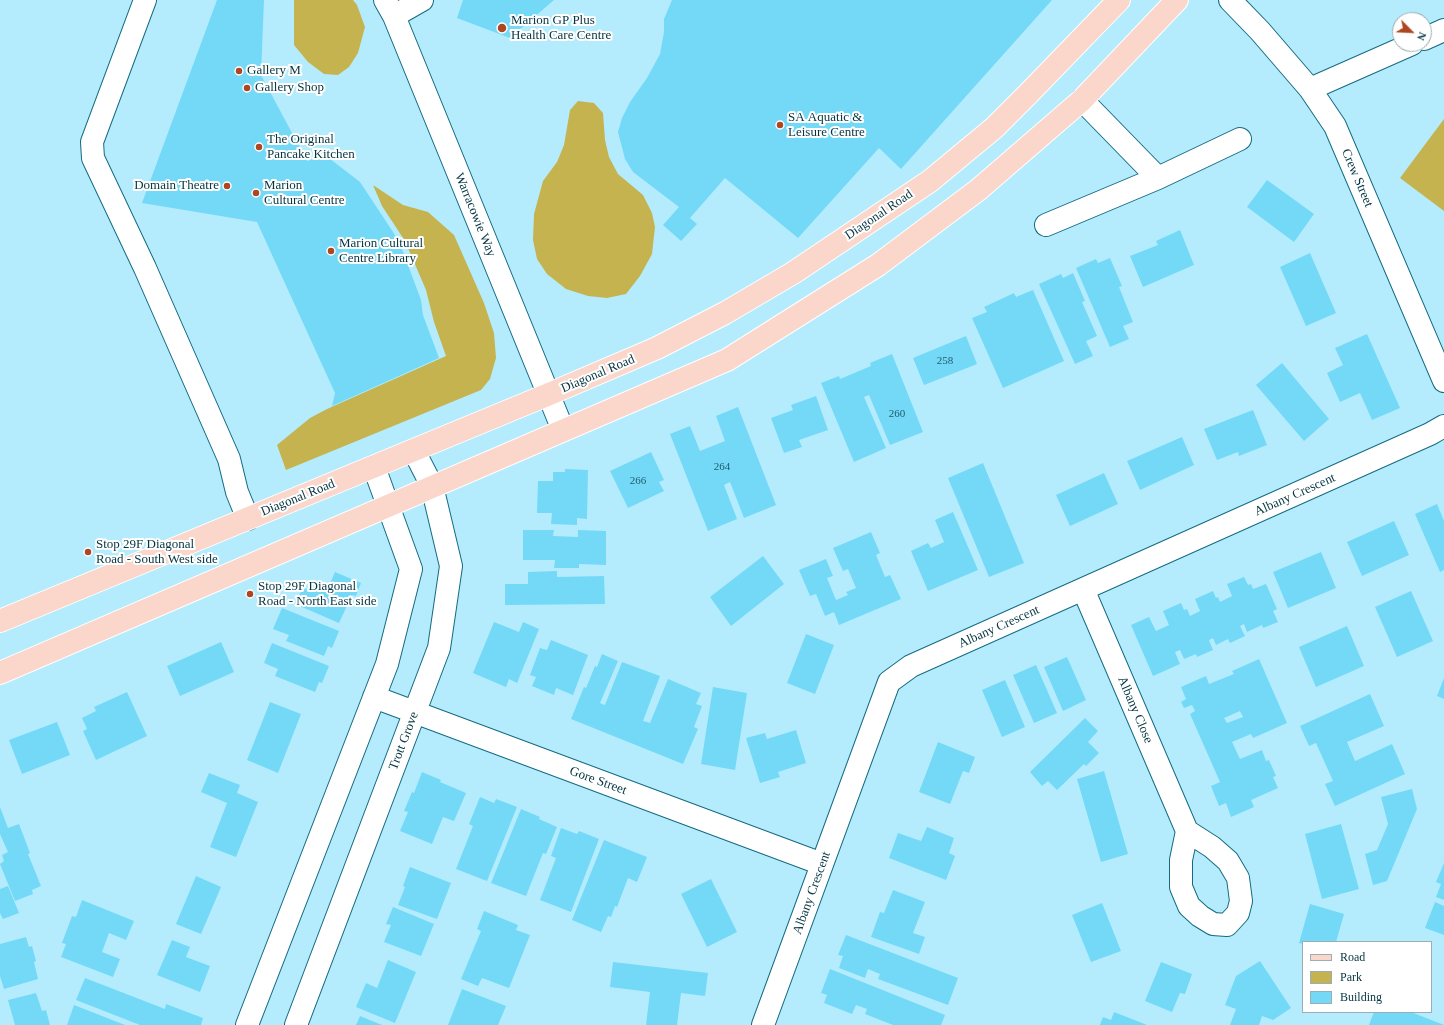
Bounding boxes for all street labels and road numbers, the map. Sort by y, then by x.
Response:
street label: Crew Street [1338,147,1376,209]
street label: Warracowie Way [451,171,499,259]
street label: Diagonal Road [842,187,916,243]
street label: Diagonal Road [559,352,637,396]
street label: Albany Crescent [1252,470,1338,520]
street label: Diagonal Road [259,476,337,520]
street label: Albany Crescent [956,602,1042,652]
street label: Albany Close [1114,674,1156,746]
street label: Trott Grove [386,710,422,772]
street label: Gore Street [567,763,629,799]
street label: Albany Crescent [790,849,834,937]

